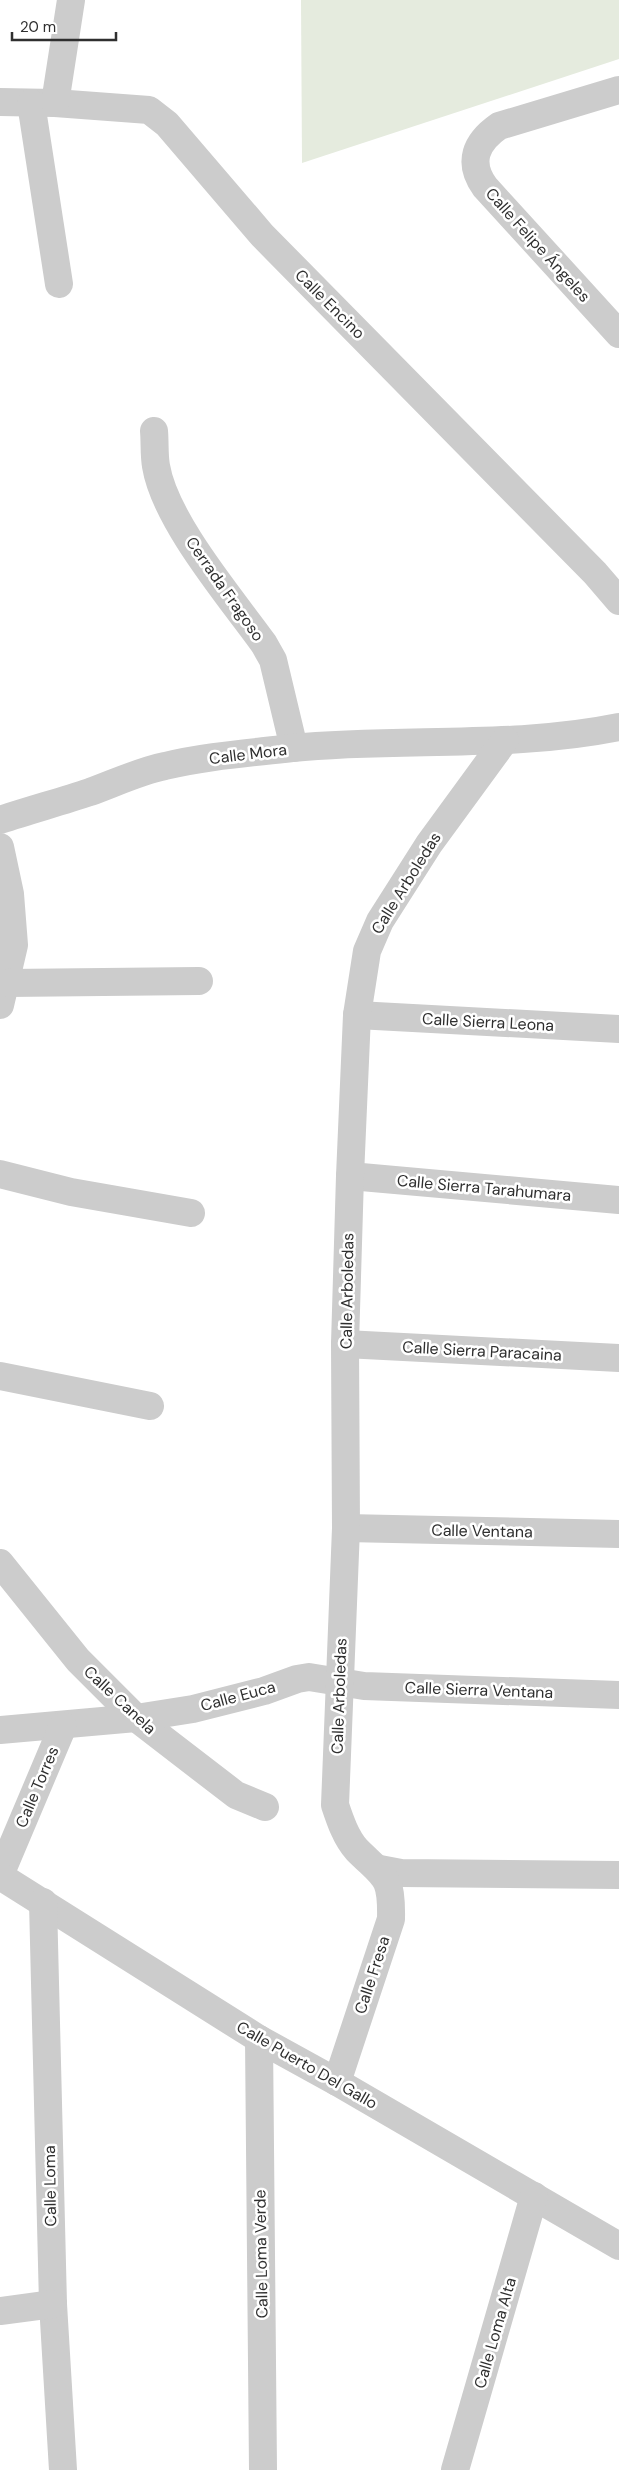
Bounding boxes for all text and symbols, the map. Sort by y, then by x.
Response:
scale bar [12,10,116,42]
text: 20 m [20,17,56,37]
street label: Calle Felipe Ángeles [481,183,595,307]
street label: Calle Encino [291,265,369,343]
street label: Cerrada Fragoso [181,533,269,645]
street label: Calle Mora [208,739,288,769]
street label: Calle Arboledas [366,828,446,938]
street label: Calle Sierra Leona [421,1008,555,1036]
street label: Calle Sierra Tarahumara [396,1170,572,1206]
street label: Calle Arboledas [335,1233,359,1349]
street label: Calle Sierra Paracaina [402,1336,562,1366]
street label: Calle Ventana [431,1520,533,1542]
street label: Calle Arboledas [326,1638,352,1754]
street label: Calle Canela [79,1661,161,1739]
street label: Calle Euca [198,1676,278,1716]
street label: Calle Sierra Ventana [404,1677,554,1703]
street label: Calle Torres [10,1743,64,1831]
street label: Calle Fresa [350,1933,394,2017]
street label: Calle Puerto Del Gallo [233,2016,381,2114]
street label: Calle Loma [39,2145,61,2227]
street label: Calle Loma Verde [249,2189,273,2319]
street label: Calle Loma Alta [469,2275,521,2391]

